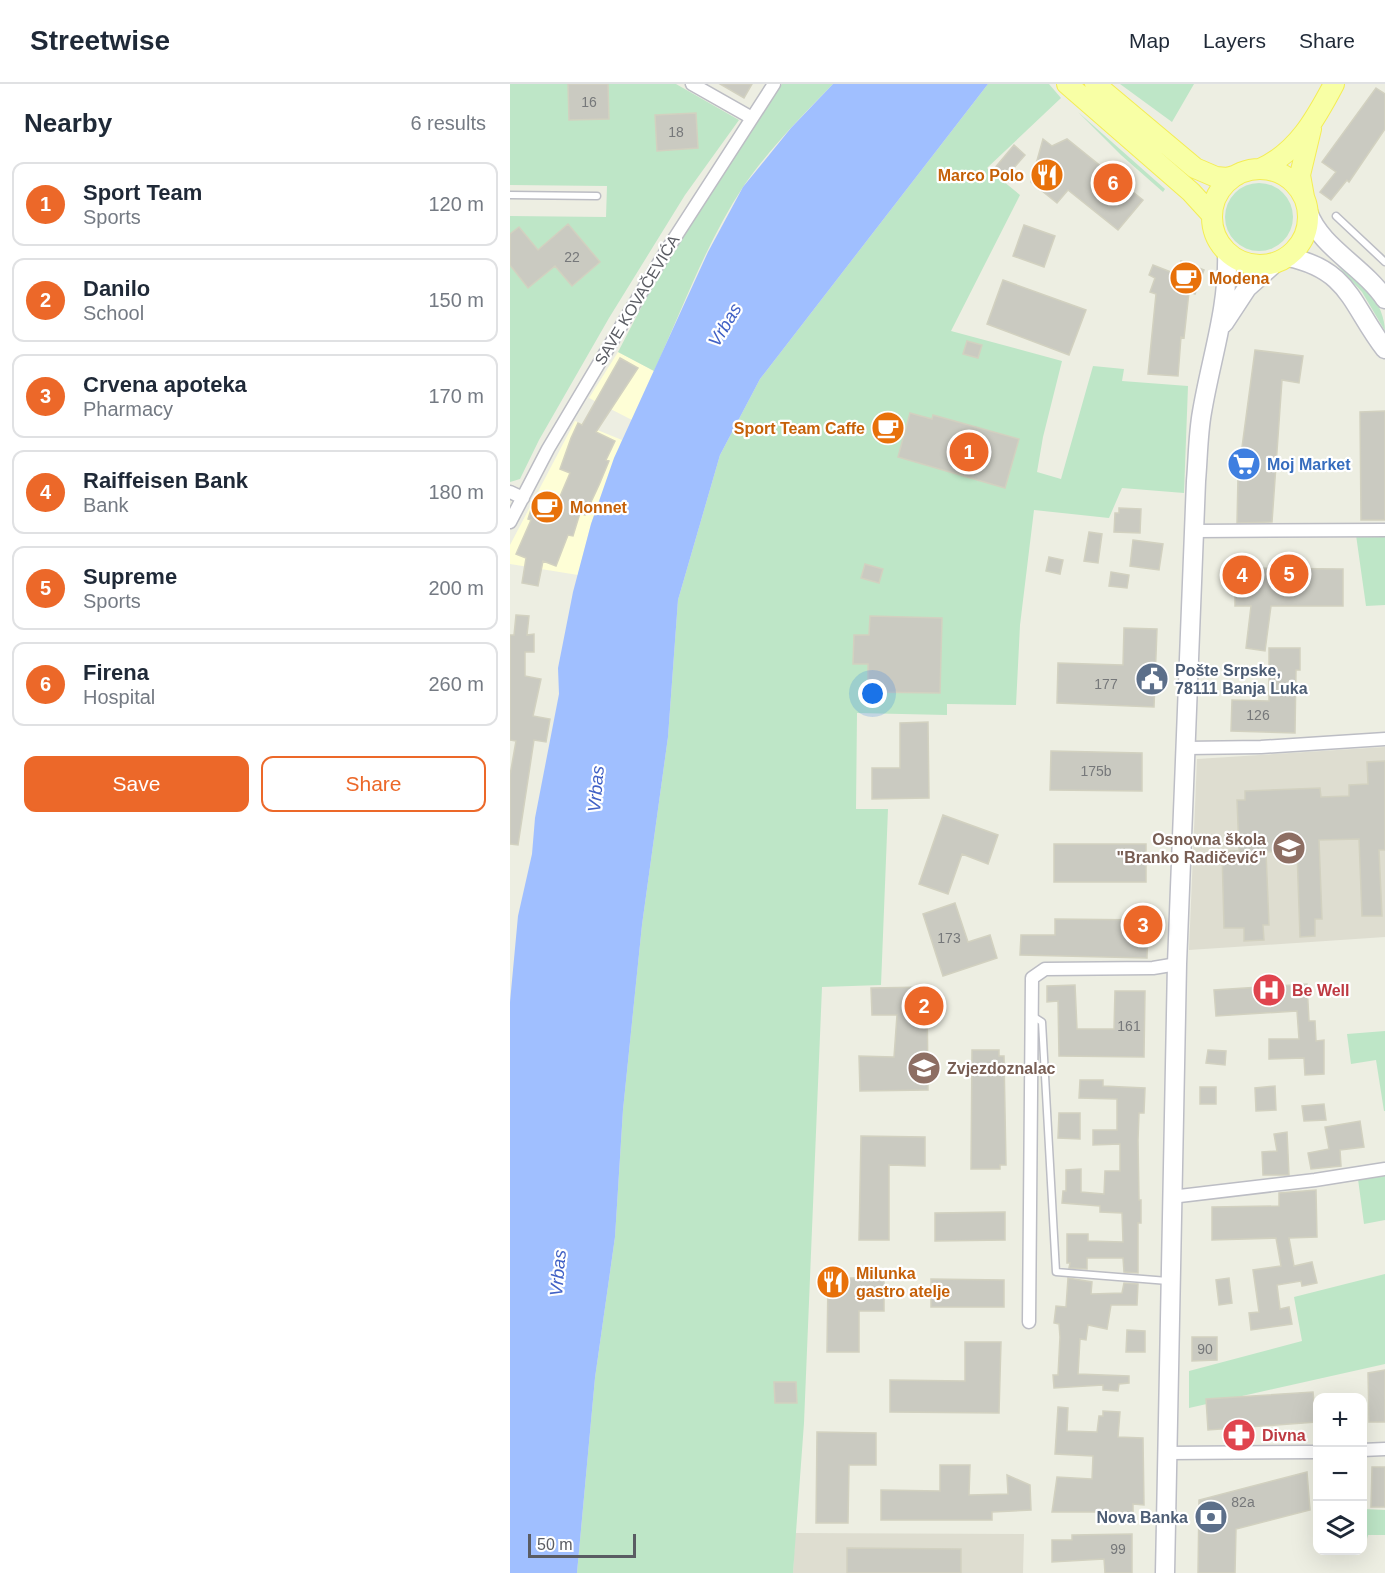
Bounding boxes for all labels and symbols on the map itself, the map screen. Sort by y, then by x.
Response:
house number: 16 [581,94,597,110]
house number: 18 [668,124,684,140]
restaurant icon: Marco Polo [1029,157,1065,193]
pin: 6 [1094,160,1132,206]
place label: Marco Polo [938,167,1024,184]
street label: SAVE KOVAČEVIĆA [591,231,683,368]
house number: 22 [564,249,580,265]
cafe icon: Modena [1168,260,1204,296]
place label: Modena [1209,270,1270,287]
water label: Vrbas [704,300,746,350]
cafe icon: Sport Team Caffe [870,410,906,446]
place label: Sport Team Caffe [734,420,865,437]
pin: 1 [950,430,988,475]
supermarket icon: Moj Market [1226,446,1262,482]
place label: Moj Market [1267,456,1351,473]
cafe icon: Monnet [529,489,565,525]
place label: Monnet [570,499,628,516]
pin: 4 [1222,552,1262,598]
pin: 5 [1270,552,1308,596]
public building icon: Pošte Srpske, 78111 Banja Luka [1134,661,1170,697]
place label: Pošte Srpske, 78111 Banja Luka [1175,662,1308,697]
house number: 177 [1094,676,1118,692]
your location [858,679,887,708]
house number: 126 [1246,707,1270,723]
house number: 175b [1080,763,1112,779]
water label: Vrbas [584,765,608,813]
school or university icon: Osnovna škola "Branko Radičević" [1271,830,1307,866]
place label: Osnovna škola "Branko Radičević" [1117,831,1266,866]
pin: 3 [1124,902,1162,948]
house number: 173 [937,930,961,946]
hospital icon: Be Well [1251,972,1287,1008]
place label: Be Well [1292,982,1350,999]
pin: 2 [904,984,944,1028]
house number: 161 [1117,1018,1141,1034]
school or university icon: Zvjezdoznalac [906,1050,942,1086]
place label: Zvjezdoznalac [947,1060,1056,1077]
water label: Vrbas [546,1249,570,1297]
restaurant icon: Milunka gastro atelje [815,1264,851,1300]
place label: Milunka gastro atelje [856,1265,950,1300]
house number: 90 [1197,1341,1213,1357]
pharmacy icon: Divna [1221,1417,1257,1453]
place label: Divna [1262,1427,1306,1444]
house number: 82a [1231,1494,1255,1510]
bank icon: Nova Banka [1193,1499,1229,1535]
place label: Nova Banka [1096,1509,1188,1526]
scale bar [528,1531,636,1558]
house number: 99 [1110,1541,1126,1557]

